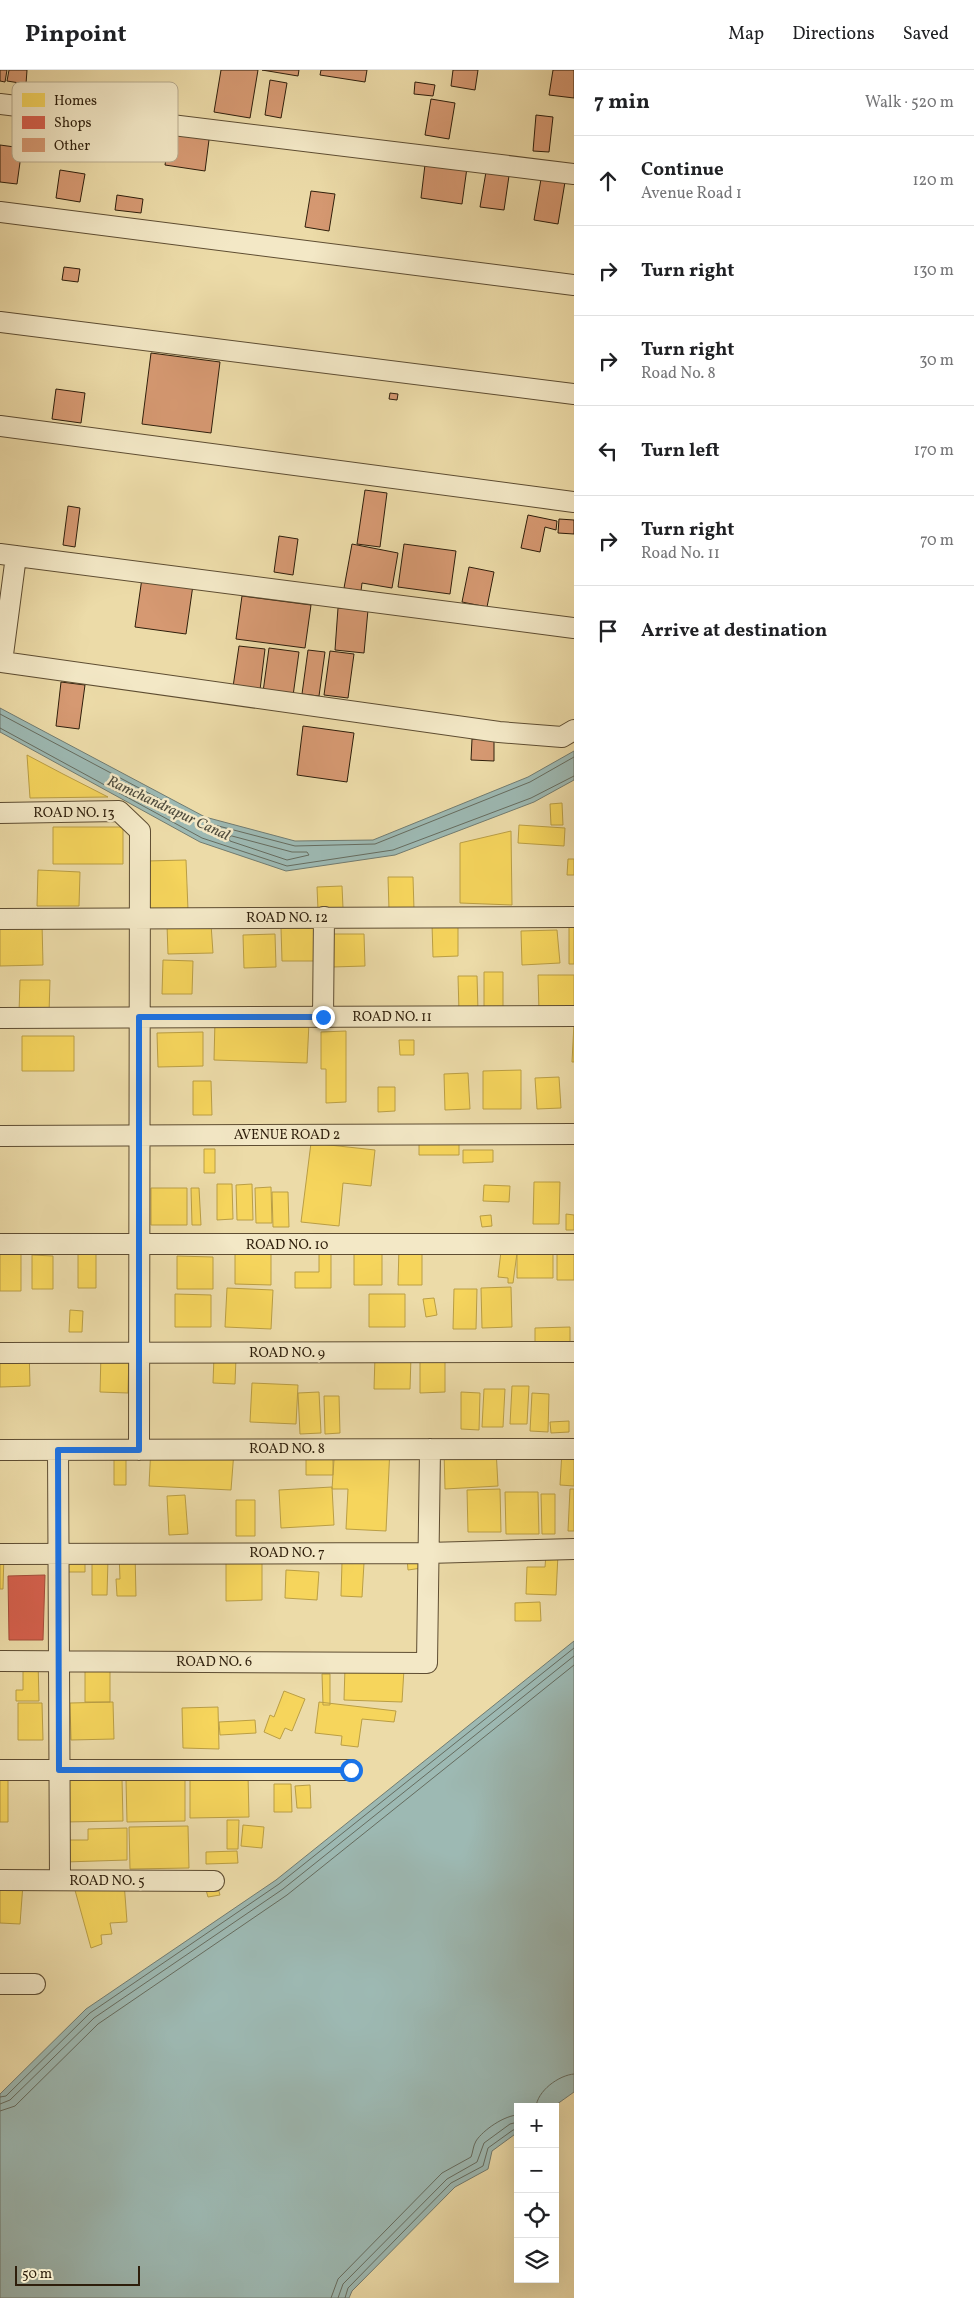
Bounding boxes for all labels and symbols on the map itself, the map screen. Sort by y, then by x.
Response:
legend [12,82,178,162]
text: Homes [54,92,97,111]
text: Shops [54,114,92,133]
text: Other [54,137,90,156]
water label: Ramchandrapur Canal [103,771,233,847]
street label: ROAD NO. 13 [33,804,115,823]
street label: ROAD NO. 12 [246,909,328,928]
route end [312,1006,335,1029]
street label: ROAD NO. 11 [352,1008,432,1027]
street label: AVENUE ROAD 2 [234,1126,340,1145]
street label: ROAD NO. 10 [246,1236,328,1255]
street label: ROAD NO. 9 [249,1344,325,1363]
street label: ROAD NO. 8 [249,1440,325,1459]
street label: ROAD NO. 7 [249,1544,325,1563]
street label: ROAD NO. 6 [176,1653,252,1672]
route start [340,1759,363,1782]
street label: ROAD NO. 5 [69,1872,145,1891]
scale bar [15,2263,140,2286]

